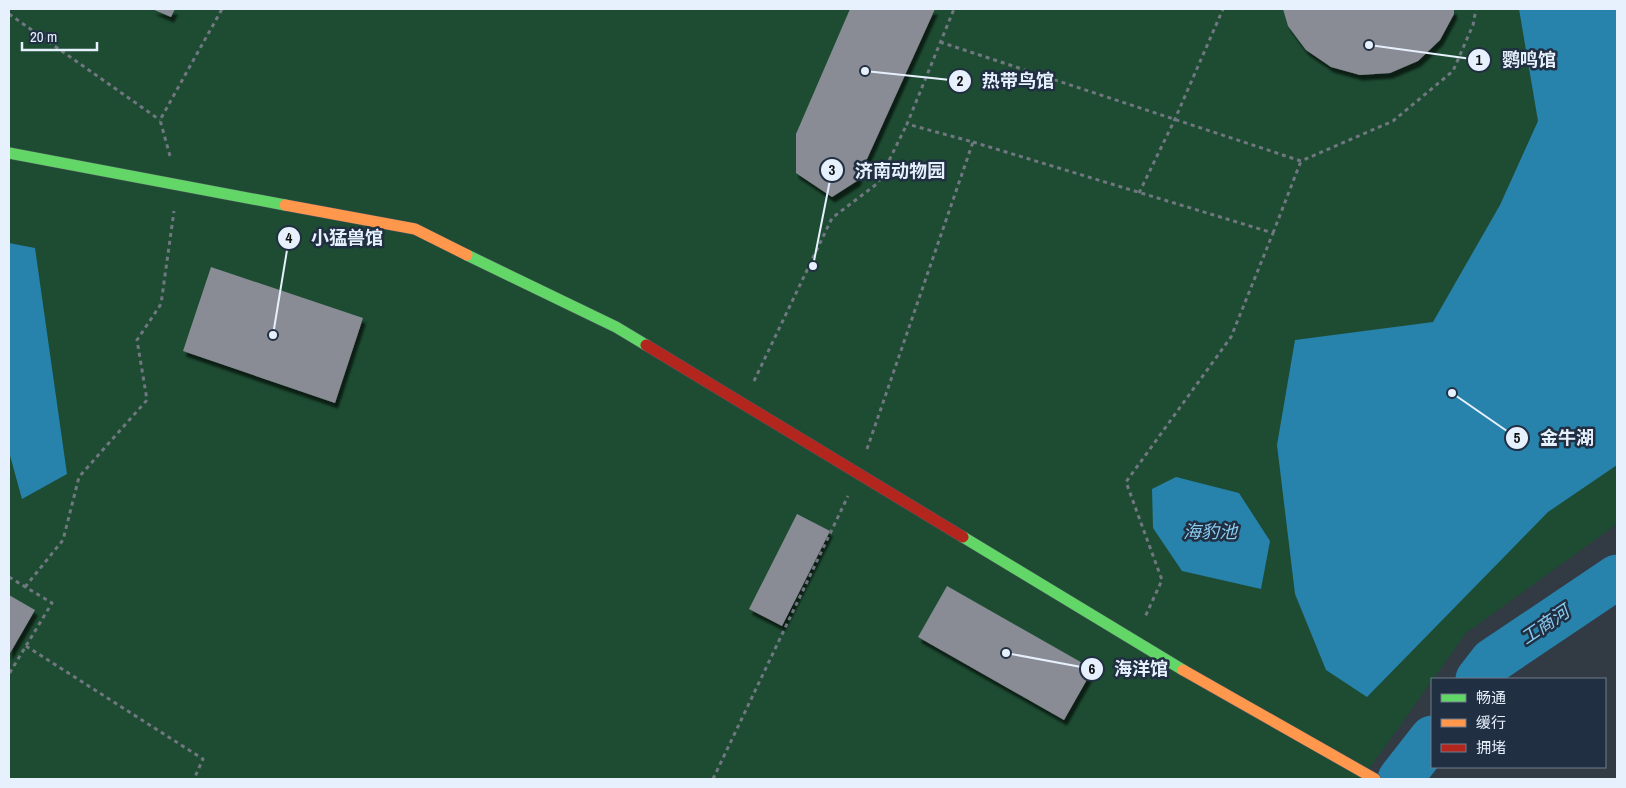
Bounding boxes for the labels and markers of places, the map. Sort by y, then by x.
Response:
callout: 鹦鸣馆 [1467,43,1566,76]
callout: 热带鸟馆 [947,64,1064,97]
callout: 济南动物园 [820,154,955,187]
callout: 小猛兽馆 [276,221,393,254]
callout: 金牛湖 [1505,421,1604,454]
callout: 海洋馆 [1079,653,1178,686]

